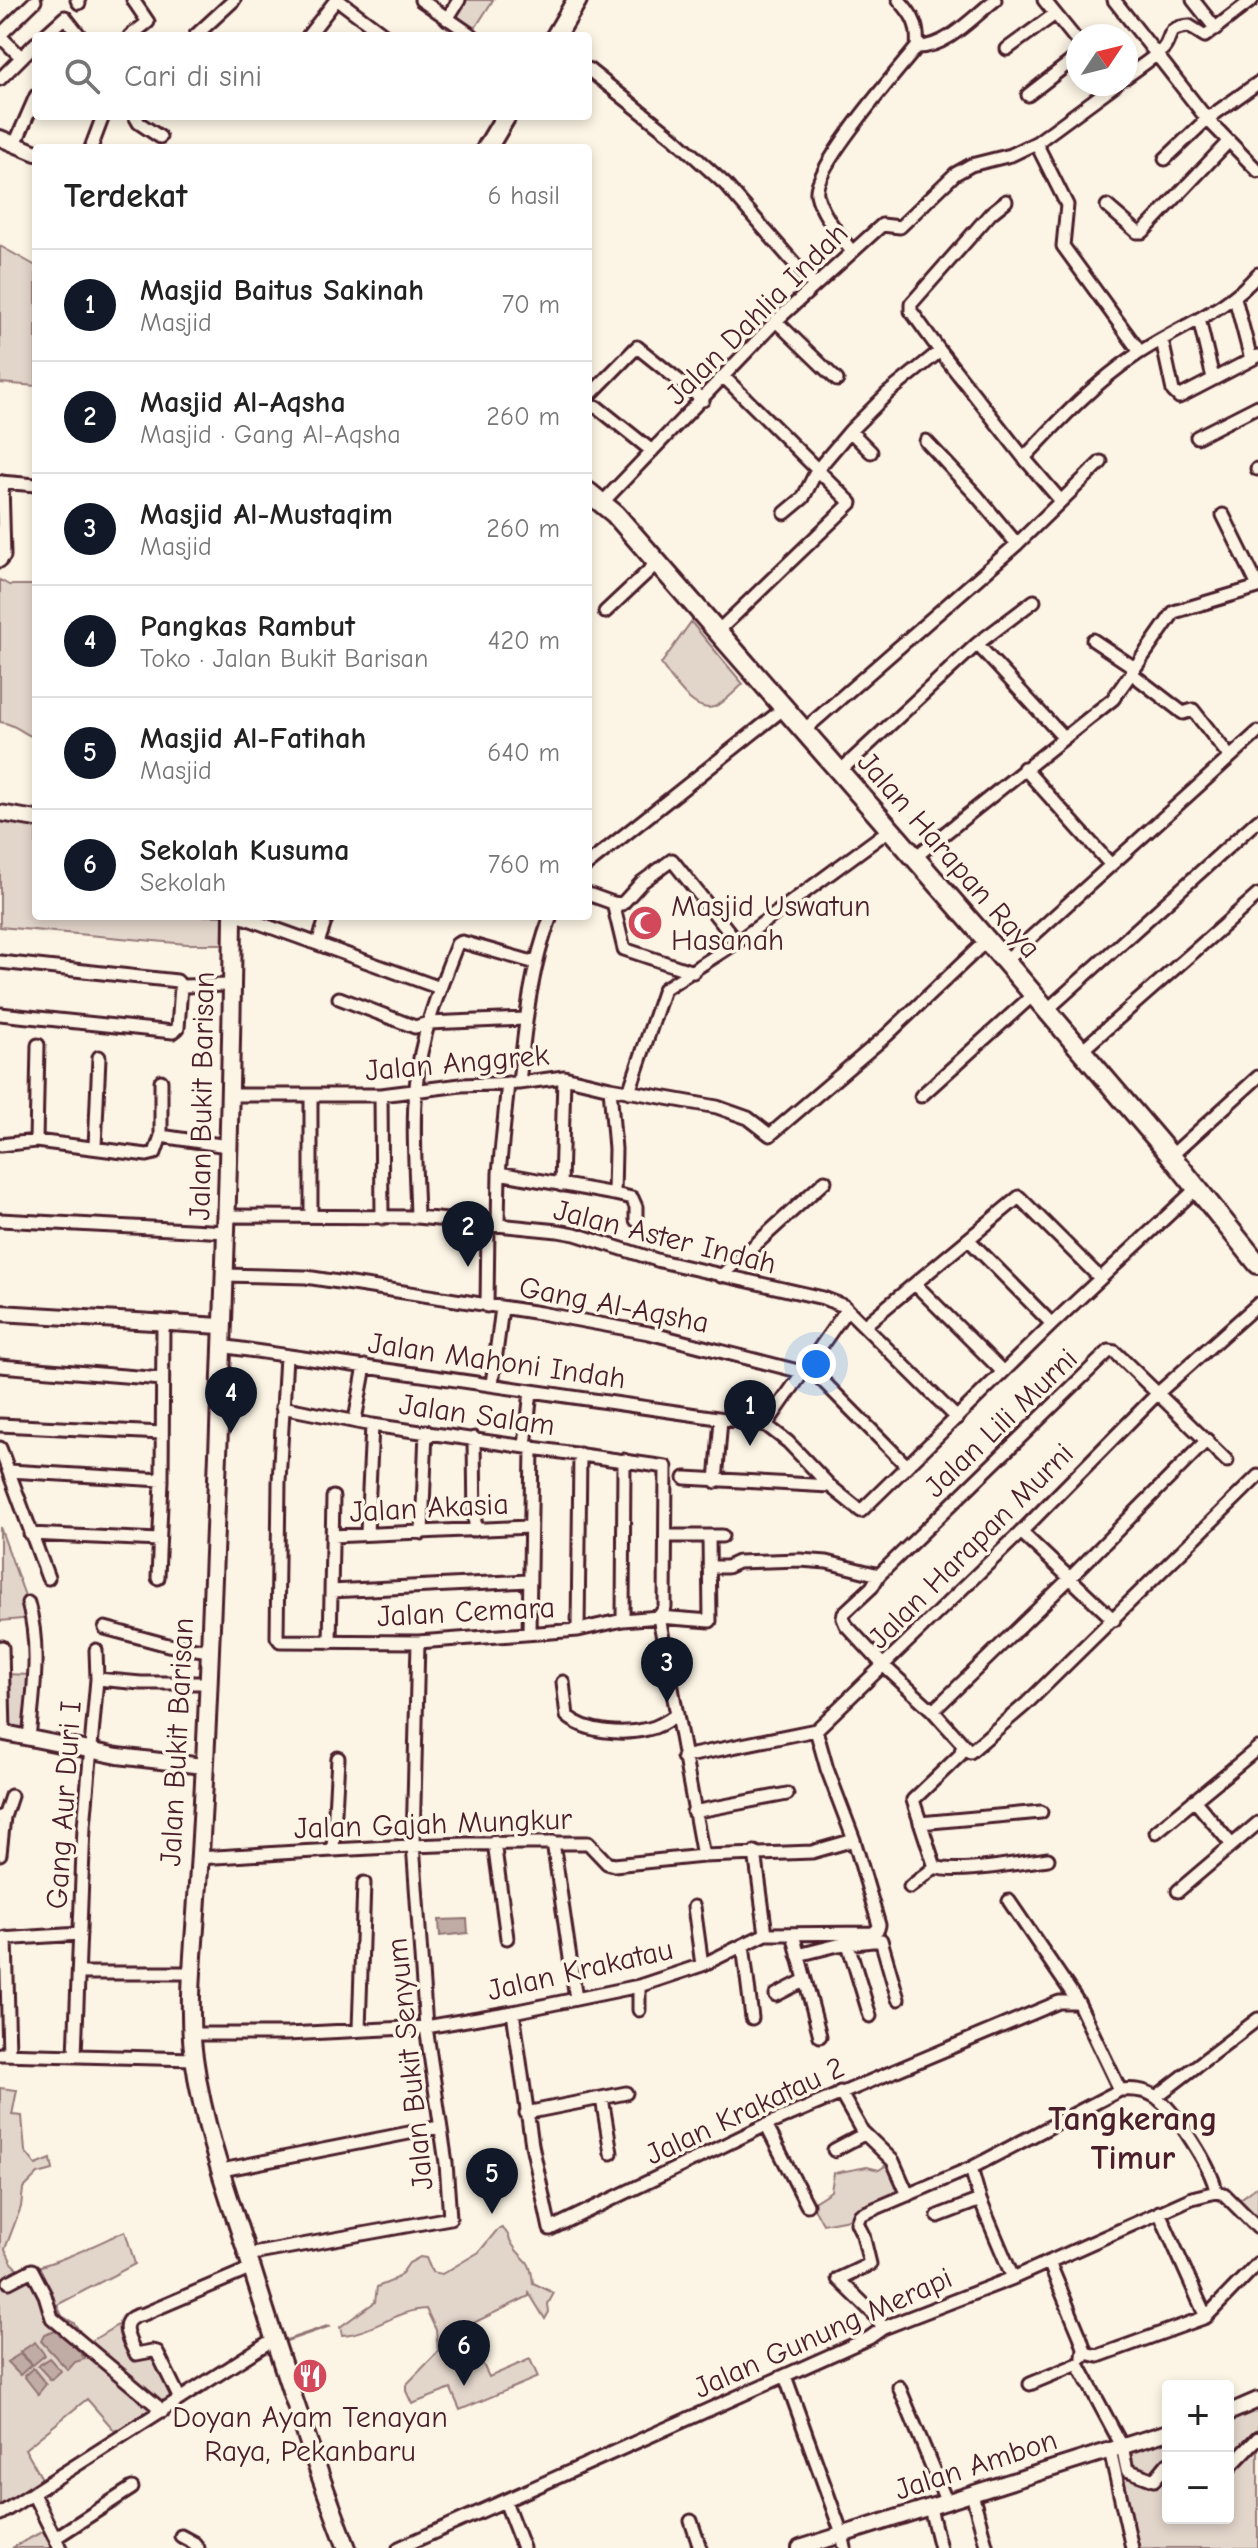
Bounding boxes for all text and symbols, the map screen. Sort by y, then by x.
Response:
north arrow [1066,24,1138,96]
search box [32,32,592,120]
icon: search [60,54,104,98]
text: Cari di sini [124,59,262,94]
text: Terdekat [64,176,187,216]
text: 6 hasil [487,181,560,211]
street label: Jalan Dahlia Indah [659,216,855,412]
text: Masjid Baitus Sakinah [140,273,424,308]
text: 1 [85,290,95,320]
text: 70 m [502,290,560,320]
text: Masjid [140,308,212,338]
text: Masjid Al-Aqsha [140,385,346,420]
text: 2 [84,402,96,432]
text: 260 m [486,402,560,432]
text: Masjid · Gang Al-Aqsha [140,420,401,450]
text: Masjid Al-Mustaqim [140,497,393,532]
text: 3 [84,514,96,544]
text: 260 m [486,514,560,544]
text: Masjid [140,532,212,562]
text: Pangkas Rambut [140,609,355,644]
text: 4 [84,626,96,656]
text: 420 m [488,626,560,656]
text: Toko · Jalan Bukit Barisan [140,644,428,674]
text: Masjid Al-Fatihah [140,721,366,756]
text: 5 [83,738,97,768]
text: 640 m [487,738,560,768]
street label: Jalan Harapan Raya [850,745,1048,965]
text: Masjid [140,756,212,786]
text: Sekolah Kusuma [140,833,349,868]
text: 6 [83,850,97,880]
text: 760 m [488,850,560,880]
text: Sekolah [140,868,226,898]
place label: Masjid Uswatun Hasanah [671,889,871,958]
mosque icon: Masjid Uswatun Hasanah [626,904,664,942]
street label: Jalan Bukit Barisan [182,971,222,1221]
street label: Jalan Anggrek [364,1037,551,1088]
street label: Jalan Aster Indah [550,1192,780,1282]
pin: 2 [442,1201,494,1267]
street label: Gang Al-Aqsha [516,1269,712,1341]
street label: Jalan Mahoni Indah [366,1326,628,1396]
street label: Jalan Lili Murni [917,1341,1085,1505]
your location [796,1344,836,1384]
pin: 4 [205,1367,257,1433]
pin: 1 [724,1380,776,1446]
street label: Jalan Salam [397,1387,557,1443]
street label: Jalan Harapan Murni [861,1436,1081,1656]
street label: Jalan Akasia [348,1486,510,1530]
street label: Jalan Cemara [376,1590,556,1634]
street label: Jalan Bukit Barisan [153,1617,201,1867]
pin: 3 [641,1637,693,1703]
street label: Gang Aur Duri I [39,1700,89,1910]
street label: Jalan Gajah Mungkur [293,1802,573,1846]
street label: Jalan Krakatau [484,1932,676,2008]
street label: Jalan Bukit Senyum [379,1936,441,2192]
street label: Jalan Krakatau 2 [640,2050,850,2172]
district label: Tangkerang Timur [1048,2099,1218,2178]
pin: 5 [466,2148,518,2214]
street label: Jalan Gunung Merapi [689,2260,957,2406]
pin: 6 [438,2320,490,2386]
restaurant icon: Doyan Ayam Tenayan Raya, Pekanbaru [291,2357,329,2395]
map controls [1162,2380,1234,2524]
button: + [1162,2380,1234,2452]
place label: Doyan Ayam Tenayan Raya, Pekanbaru [172,2400,448,2469]
street label: Jalan Ambon [890,2422,1062,2508]
button: − [1162,2452,1234,2524]

